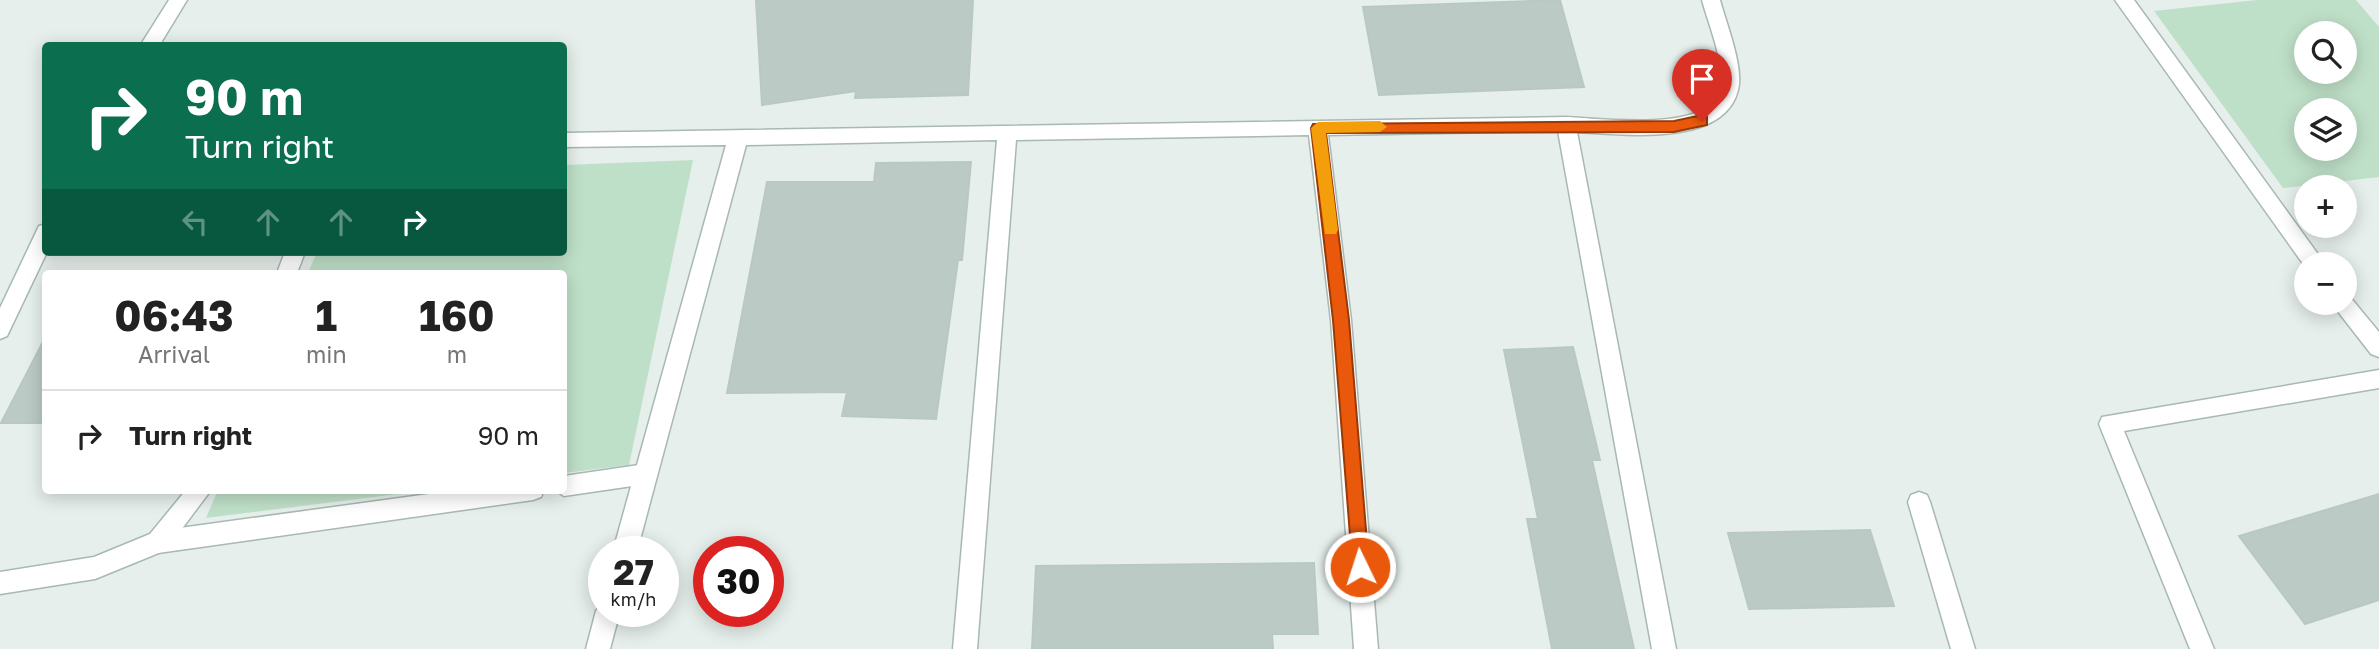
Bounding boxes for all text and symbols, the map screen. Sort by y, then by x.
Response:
map controls [2294,21,2357,315]
button: search [2294,21,2357,84]
pin [1672,49,1732,121]
icon: arrive [1683,60,1721,98]
text: 90 m [185,67,303,126]
icon: right [70,70,161,161]
button: layers [2294,98,2357,161]
text: Turn right [185,127,334,165]
button: + [2294,175,2357,238]
icon: left [176,203,214,241]
icon: ahead [249,203,287,241]
icon: ahead [322,203,360,241]
icon: right [395,203,433,241]
button: − [2294,252,2357,315]
text: 06:43 [114,290,234,340]
text: 1 [316,290,337,340]
text: 160 [419,290,495,340]
text: Arrival [138,340,210,368]
text: min [306,340,347,368]
text: m [447,340,467,368]
icon: right [70,417,108,455]
text: Turn right [129,420,252,451]
text: 90 m [478,420,539,451]
position arrow [1323,530,1397,604]
speed limit sign: 30 [693,536,784,627]
text: 27 [613,551,654,593]
text: km/h [611,588,656,610]

